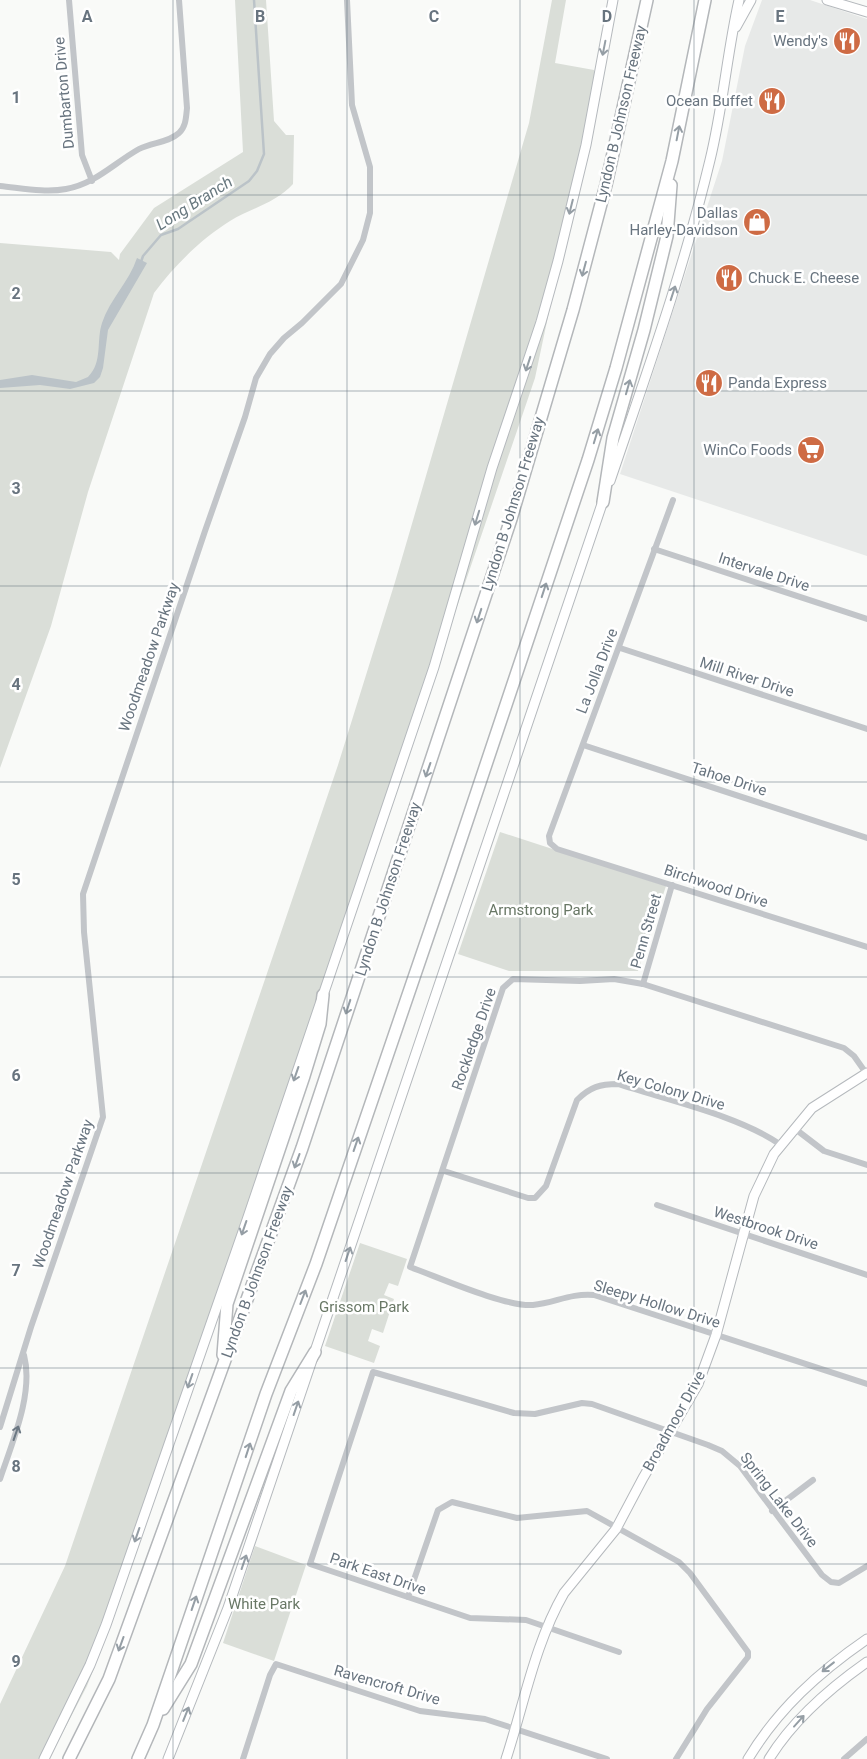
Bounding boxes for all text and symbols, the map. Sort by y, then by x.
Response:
text: A [82,7,93,26]
text: B [255,7,265,26]
text: C [429,7,439,26]
text: D [602,7,612,26]
text: E [776,7,785,26]
street label: Lyndon B Johnson Freeway [592,23,650,205]
restaurant icon: Wendy's [832,26,862,56]
place label: Wendy's [773,32,828,50]
street label: Dumbarton Drive [50,36,78,150]
one-way arrow [598,40,608,56]
restaurant icon: Ocean Buffet [757,86,787,116]
text: 1 [11,88,21,107]
place label: Ocean Buffet [666,92,753,110]
one-way arrow [674,125,683,141]
water label: Long Branch [152,172,236,234]
one-way arrow [566,199,575,215]
place label: Dallas Harley-Davidson [629,204,738,239]
shop icon: Dallas Harley-Davidson [742,207,772,237]
one-way arrow [578,260,588,276]
restaurant icon: Chuck E. Cheese [714,263,744,293]
place label: Chuck E. Cheese [748,269,859,287]
text: 2 [11,284,21,303]
one-way arrow [669,285,678,301]
one-way arrow [522,355,532,371]
restaurant icon: Panda Express [694,368,724,398]
place label: Panda Express [728,374,827,392]
one-way arrow [624,379,634,395]
street label: Lyndon B Johnson Freeway [478,415,548,593]
one-way arrow [591,428,601,444]
supermarket icon: WinCo Foods [796,435,826,465]
place label: WinCo Foods [703,441,792,459]
text: 3 [11,479,21,498]
one-way arrow [472,510,482,526]
street label: Intervale Drive [716,549,812,595]
street label: Woodmeadow Parkway [115,580,183,734]
one-way arrow [540,582,549,598]
one-way arrow [474,607,483,623]
street label: La Jolla Drive [573,626,621,716]
street label: Mill River Drive [697,653,797,701]
text: 4 [11,675,21,694]
street label: Tahoe Drive [689,758,769,800]
one-way arrow [422,761,432,777]
street label: Lyndon B Johnson Freeway [351,800,425,978]
street label: Birchwood Drive [662,861,770,911]
text: 5 [11,870,21,889]
street label: Penn Street [627,891,665,971]
park label: Armstrong Park [489,901,594,919]
street label: Rockledge Drive [448,985,500,1093]
one-way arrow [343,999,353,1015]
text: 6 [11,1066,21,1085]
one-way arrow [290,1066,300,1082]
street label: Key Colony Drive [615,1066,727,1114]
street label: Woodmeadow Parkway [29,1117,97,1271]
one-way arrow [352,1136,361,1152]
one-way arrow [292,1153,301,1168]
street label: Lyndon B Johnson Freeway [217,1184,297,1360]
street label: Westbrook Drive [711,1203,821,1253]
one-way arrow [239,1220,248,1235]
one-way arrow [344,1247,353,1262]
text: 7 [11,1261,21,1280]
street label: Sleepy Hollow Drive [592,1276,723,1332]
one-way arrow [299,1290,308,1305]
park label: Grissom Park [319,1298,409,1316]
street label: Broadmoor Drive [639,1368,709,1474]
one-way arrow [185,1373,194,1389]
one-way arrow [292,1401,301,1416]
one-way arrow [11,1425,21,1441]
one-way arrow [244,1442,254,1458]
street label: Spring Lake Drive [736,1449,822,1551]
text: 8 [11,1457,21,1476]
one-way arrow [132,1527,141,1542]
street label: Park East Drive [327,1549,429,1599]
one-way arrow [239,1554,249,1570]
park label: White Park [228,1595,300,1613]
one-way arrow [190,1596,199,1612]
one-way arrow [116,1636,125,1651]
text: 9 [11,1652,21,1671]
street label: Ravencroft Drive [332,1661,442,1709]
one-way arrow [821,1662,834,1673]
one-way arrow [182,1707,191,1722]
one-way arrow [793,1714,805,1727]

